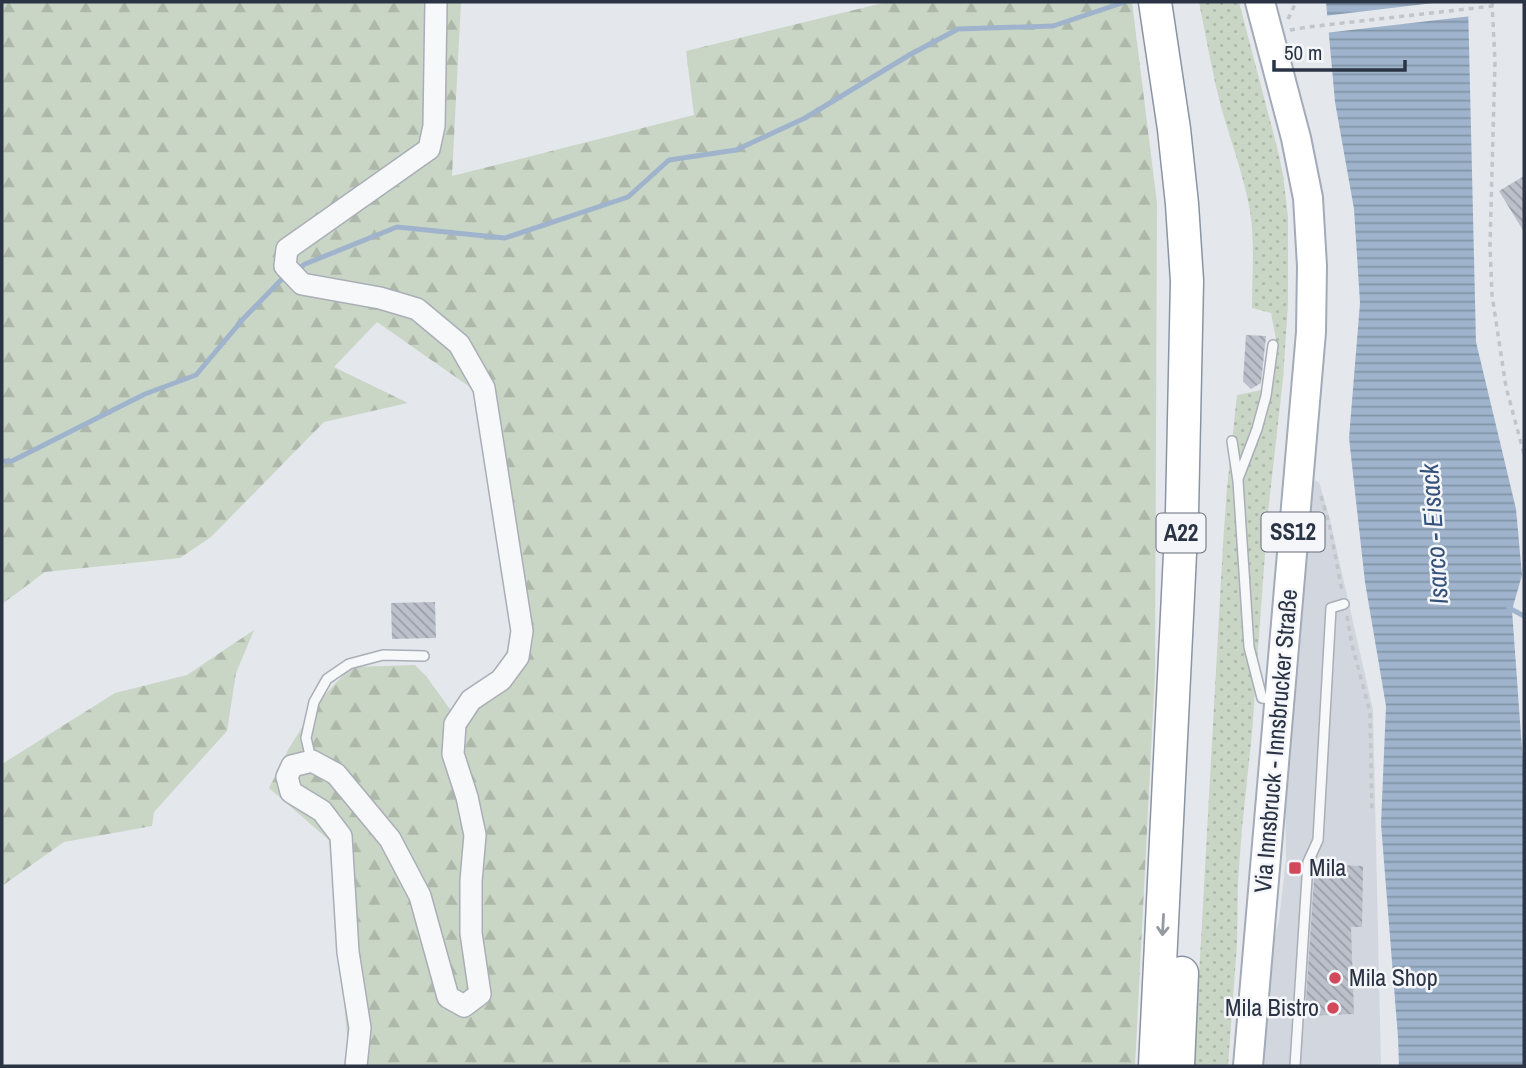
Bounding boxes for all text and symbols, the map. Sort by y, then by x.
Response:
scale bar [1274,28,1405,72]
text: 50 m [1284,38,1322,67]
water label: Isarco - Eisack [1411,461,1456,606]
road number: SS12 [1262,512,1324,552]
road number: A22 [1156,513,1206,552]
street label: Via Innsbruck - Innsbrucker Straße [1246,588,1304,894]
place label: Mila [1309,851,1346,883]
marker: Mila [1287,860,1303,876]
one-way arrow [1156,913,1169,936]
place label: Mila Shop [1349,961,1438,993]
marker: Mila Shop [1327,970,1343,986]
place label: Mila Bistro [1225,991,1319,1023]
marker: Mila Bistro [1325,1000,1341,1016]

